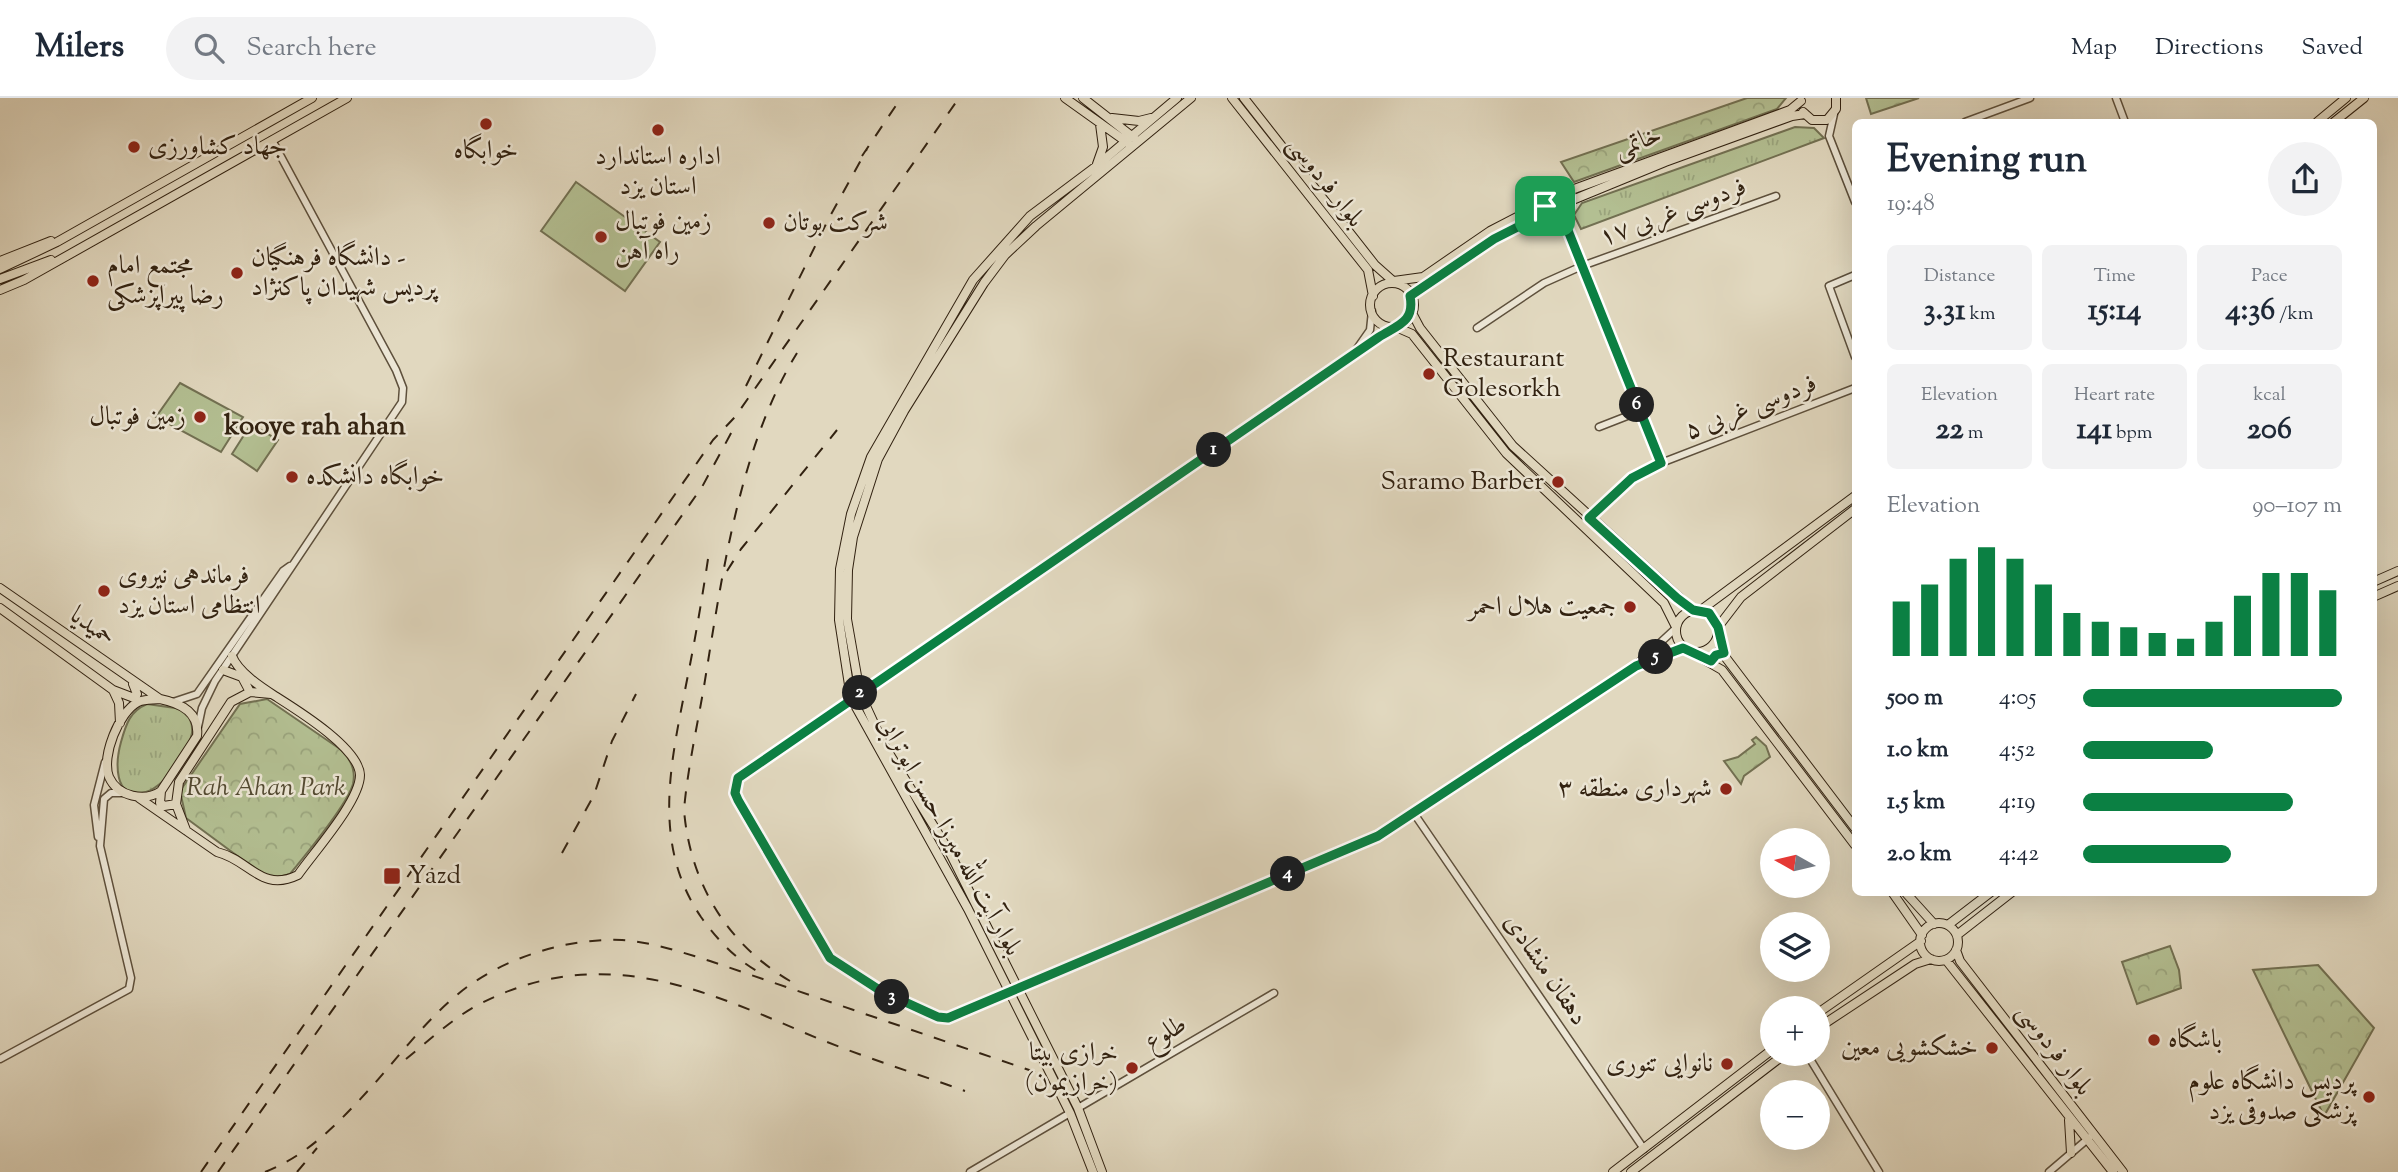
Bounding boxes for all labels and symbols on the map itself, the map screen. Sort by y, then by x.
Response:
marker: خوابگاه [478,116,494,132]
street label: خاتمی [1609,117,1667,169]
marker: اداره استاندارد استان یزد [650,122,666,138]
street label: بلوار فردوسی [1277,128,1373,236]
place label: جهاد کشاورزی [148,129,287,166]
place label: خوابگاه [454,133,518,170]
marker: جهاد کشاورزی [126,139,142,155]
place label: اداره استاندارد استان یزد [595,139,721,206]
street label: فردوسی غربی ۱۷ [1594,169,1752,257]
pin [1515,176,1575,236]
place label: زمین فوتبال راه آهن [615,204,712,271]
place label: شرکت بوتان [783,205,888,242]
marker: شرکت بوتان [761,215,777,231]
marker: زمین فوتبال راه آهن [593,229,609,245]
place label: دانشگاه فرهنگیان - پردیس شهیدان پاکنژاد [251,240,439,307]
place label: مجتمع امام رضا پیراپزشکی [107,248,224,315]
marker: دانشگاه فرهنگیان - پردیس شهیدان پاکنژاد [229,265,245,281]
marker: مجتمع امام رضا پیراپزشکی [85,273,101,289]
place label: Restaurant Golesorkh [1443,341,1565,408]
marker: Restaurant Golesorkh [1421,366,1437,382]
street label: فردوسی غربی ۵ [1679,366,1823,450]
pin: 6 [1620,388,1654,422]
place label: زمین فوتبال [89,399,186,436]
district label: kooye rah ahan [223,407,406,447]
marker: زمین فوتبال [192,409,208,425]
pin: 1 [1196,432,1232,468]
place label: خوابگاه دانشکده [306,459,444,496]
place label: Saramo Barber [1381,464,1544,501]
marker: خوابگاه دانشکده [284,469,300,485]
marker: Saramo Barber [1550,474,1566,490]
place label: فرماندهی نیروی انتظامی استان یزد [118,558,261,625]
marker: فرماندهی نیروی انتظامی استان یزد [96,583,112,599]
place label: جمعیت هلال احمر [1465,589,1616,626]
street label: حمیدیا [62,598,122,656]
marker: جمعیت هلال احمر [1622,599,1638,615]
pin: 5 [1638,640,1674,674]
pin: 2 [842,676,878,710]
street label: بلوار آیت الله میرزا حسن ابوترابی [867,707,1034,963]
park label: Rah Ahan Park [186,770,346,807]
place label: شهرداری منطقه ۳ [1558,771,1712,808]
marker: شهرداری منطقه ۳ [1718,781,1734,797]
north arrow [1760,828,1830,898]
pin: 4 [1270,856,1306,892]
place label: Yazd [408,858,462,895]
marker: Yazd [382,866,402,886]
street label: دهقان منشادی [1494,906,1596,1034]
pin: 3 [874,979,910,1014]
street label: بلوار فردوسی [2007,996,2101,1104]
street label: طلوع [1138,1007,1195,1062]
place label: باشگاه [2168,1022,2222,1059]
place label: خشکشویی معین [1841,1030,1978,1067]
marker: باشگاه [2146,1032,2162,1048]
place label: خرازی بیتا (خرازیمون) [1025,1035,1118,1102]
marker: خشکشویی معین [1984,1040,2000,1056]
place label: نانوایی تنوری [1606,1046,1713,1083]
marker: نانوایی تنوری [1719,1056,1735,1072]
marker: خرازی بیتا (خرازیمون) [1124,1060,1140,1076]
place label: پردیس دانشگاه علوم پزشکی صدوقی یزد [2188,1064,2357,1131]
marker: پردیس دانشگاه علوم پزشکی صدوقی یزد [2361,1089,2377,1105]

